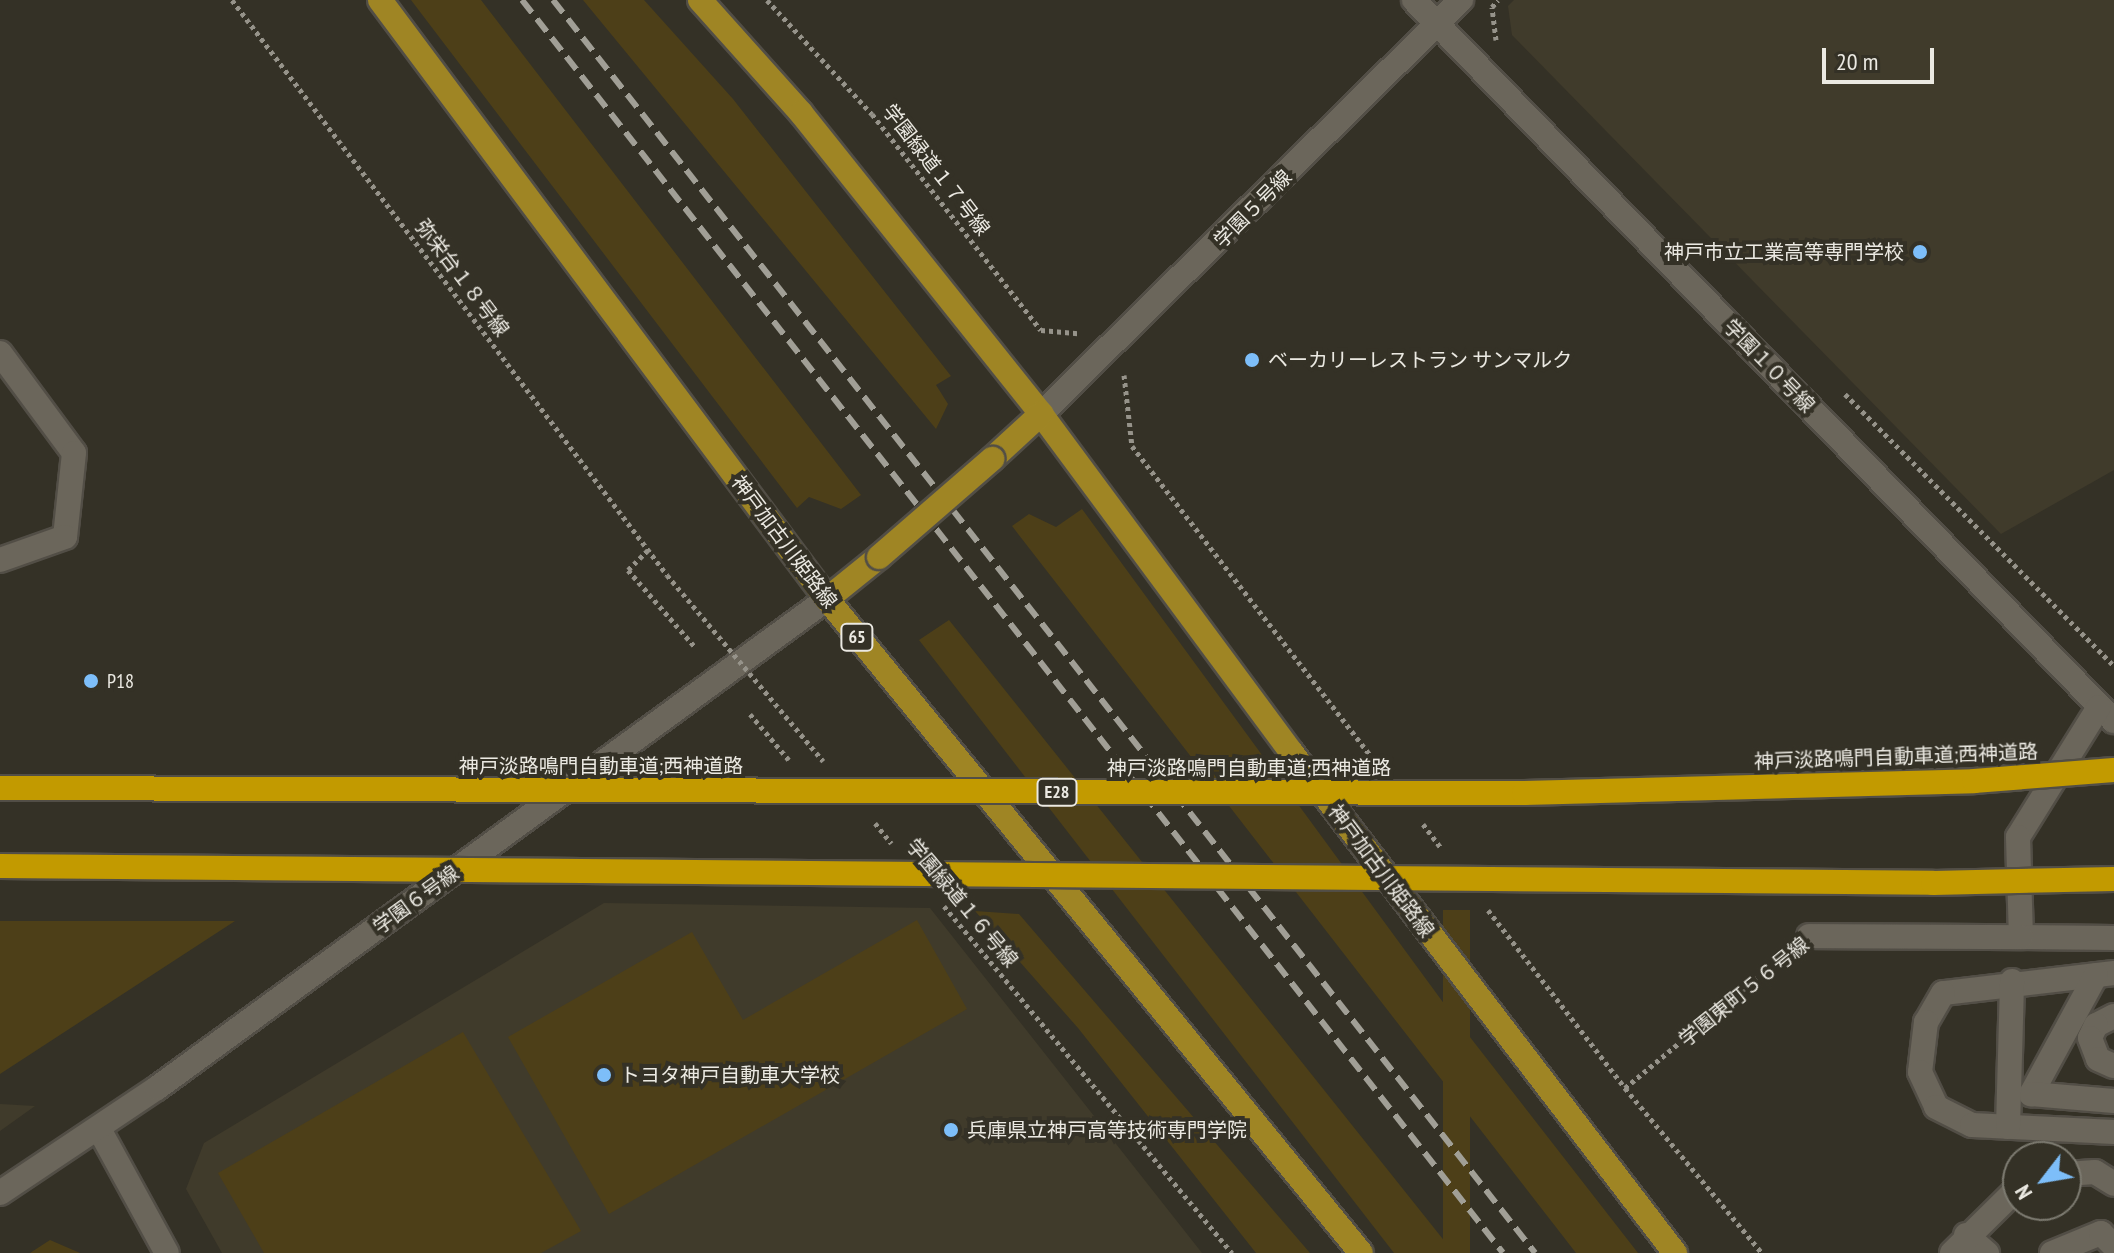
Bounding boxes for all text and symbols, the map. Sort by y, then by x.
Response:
scale bar [1826,32,1938,82]
text: 20 m [1836,46,1878,77]
street label: 学園緑道１７号線 [877,100,995,240]
street label: 学園５号線 [1209,165,1297,253]
street label: 弥栄台１８号線 [410,215,514,341]
place label: 神戸市立工業高等専門学校 [1664,240,1904,264]
marker: 神戸市立工業高等専門学校 [1911,243,1929,261]
street label: 学園１０号線 [1719,315,1819,417]
place label: ベーカリーレストラン サンマルク [1268,348,1572,372]
marker: ベーカリーレストラン サンマルク [1243,351,1261,369]
street label: 神戸加古川姫路線 [726,471,842,613]
road number: 65 [839,623,875,651]
place label: P18 [107,669,134,693]
marker: P18 [82,672,100,690]
street label: 神戸淡路鳴門自動車道;西神道路 [1754,740,2038,774]
street label: 神戸淡路鳴門自動車道;西神道路 [459,754,743,778]
street label: 神戸淡路鳴門自動車道;西神道路 [1107,756,1391,780]
road number: E28 [1035,778,1079,806]
street label: 神戸加古川姫路線 [1323,800,1439,942]
street label: 学園緑道１６号線 [901,834,1023,972]
street label: 学園６号線 [368,861,464,939]
street label: 学園東町５６号線 [1674,932,1814,1052]
place label: トヨタ神戸自動車大学校 [620,1063,840,1087]
marker: トヨタ神戸自動車大学校 [595,1066,613,1084]
place label: 兵庫県立神戸高等技術専門学院 [967,1118,1247,1142]
marker: 兵庫県立神戸高等技術専門学院 [942,1121,960,1139]
north arrow [2002,1141,2082,1221]
text: N [2008,1180,2038,1205]

